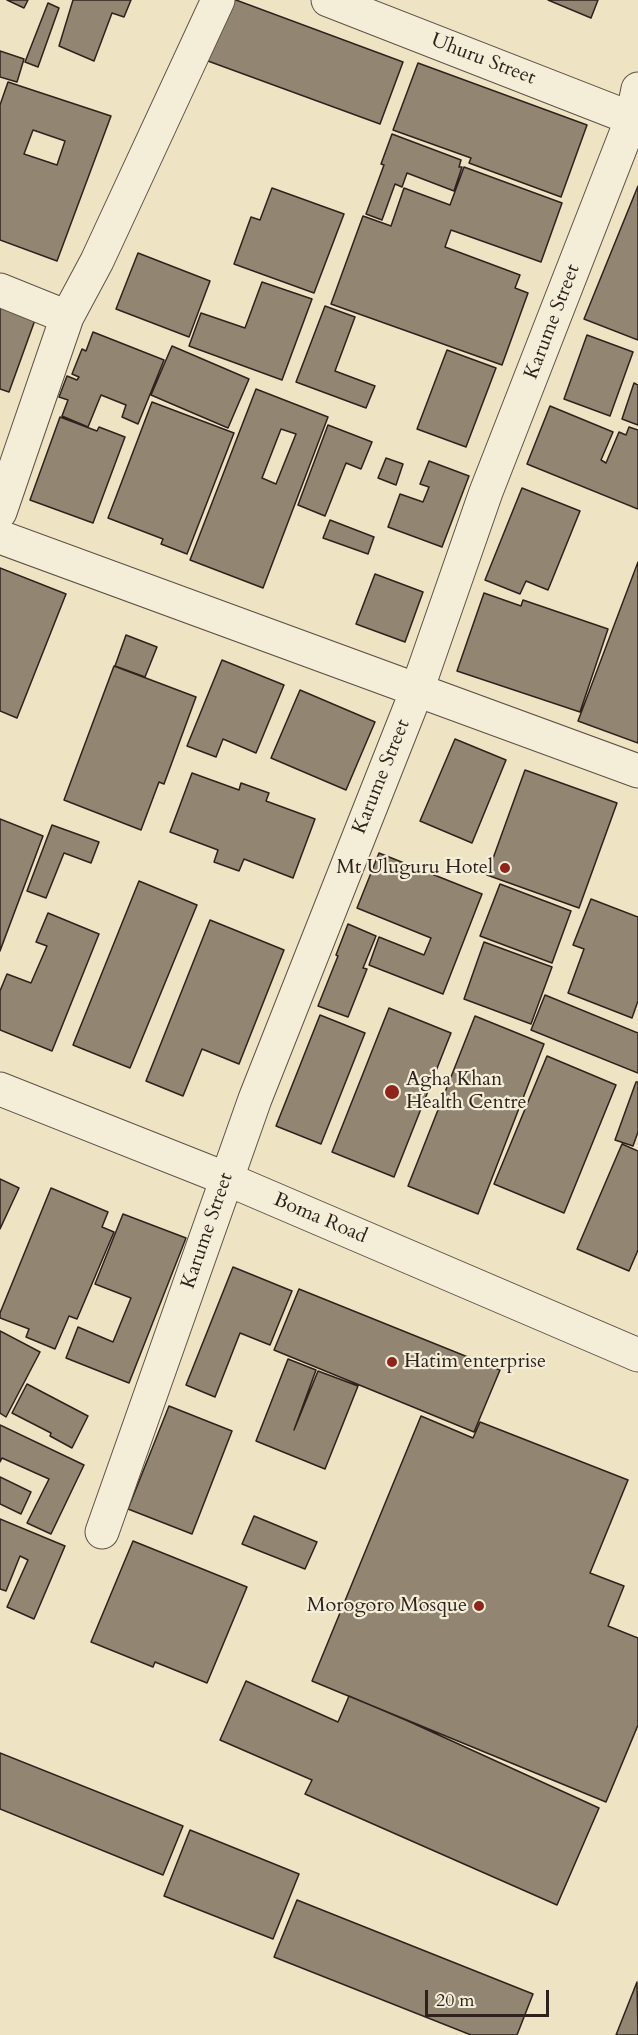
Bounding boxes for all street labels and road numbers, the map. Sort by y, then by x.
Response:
street label: Uhuru Street [427,29,539,91]
street label: Karume Street [520,261,586,383]
street label: Karume Street [348,716,416,838]
street label: Karume Street [177,1170,239,1292]
street label: Boma Road [270,1189,370,1249]

